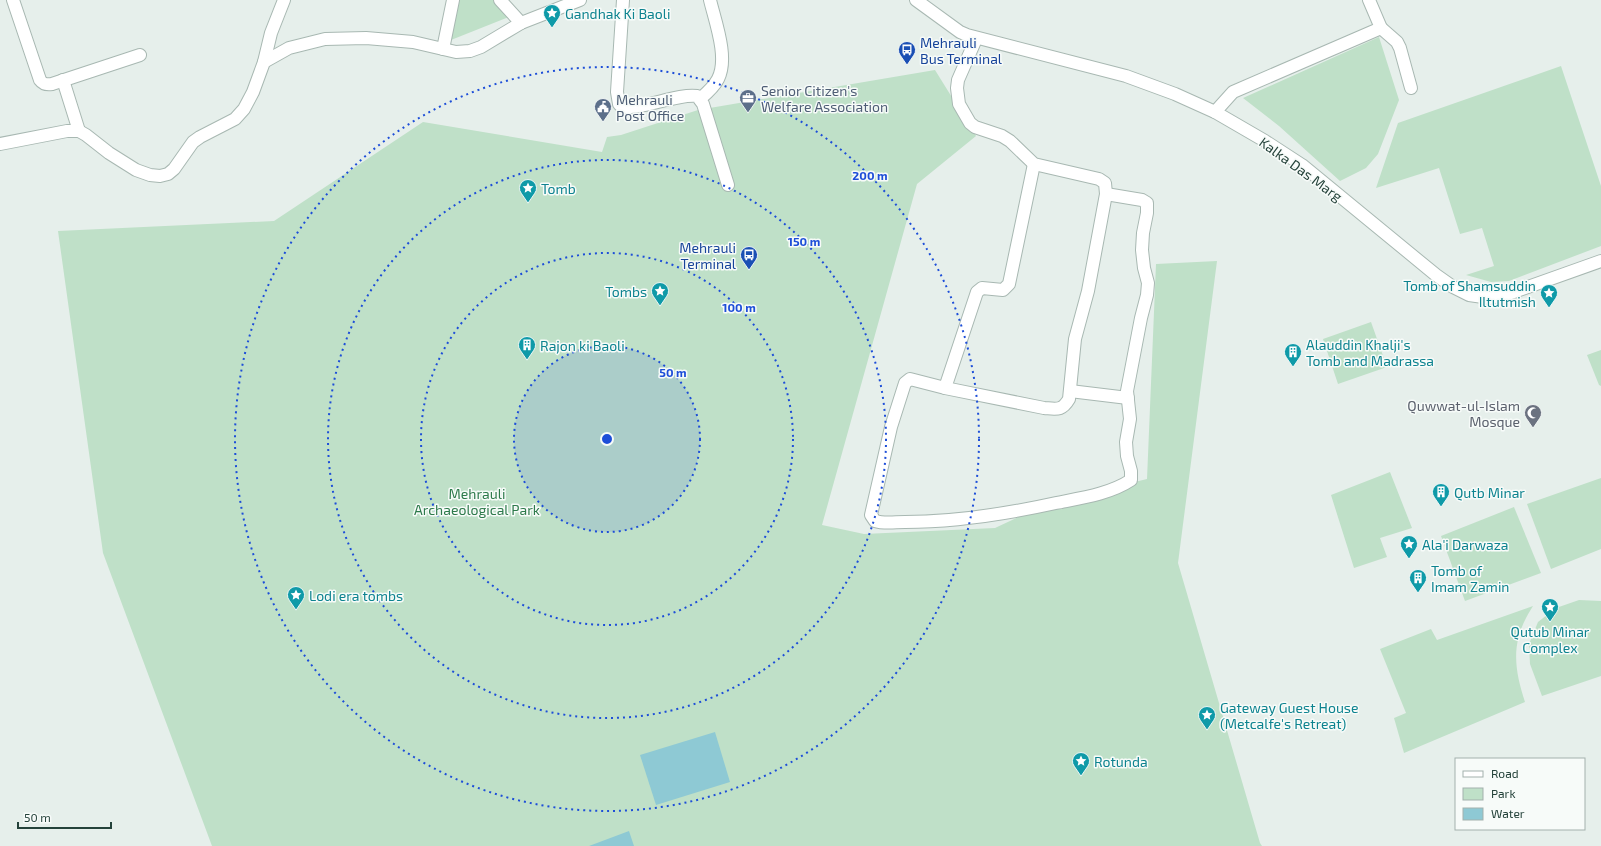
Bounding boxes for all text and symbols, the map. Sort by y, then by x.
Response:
place icon: Gandhak Ki Baoli [542,3,562,28]
place label: Gandhak Ki Baoli [565,5,670,22]
place label: Mehrauli Bus Terminal [920,34,1003,67]
bus stop icon: Mehrauli Bus Terminal [897,40,917,65]
place label: Senior Citizen's Welfare Association [761,82,888,115]
office icon: Senior Citizen's Welfare Association [738,88,758,113]
place label: Mehrauli Post Office [616,91,684,124]
public building icon: Mehrauli Post Office [593,97,613,122]
street label: Kalka Das Marg [1256,133,1346,205]
text: 200 m [852,168,888,182]
place icon: Tomb [518,178,538,203]
place label: Tomb [541,180,576,197]
text: 150 m [788,234,820,248]
place label: Mehrauli Terminal [679,239,737,272]
bus stop icon: Mehrauli Terminal [739,245,759,270]
place label: Tomb of Shamsuddin Iltutmish [1403,277,1536,310]
place icon: Tombs [650,281,670,306]
place label: Tombs [605,283,647,300]
place icon: Tomb of Shamsuddin Iltutmish [1539,283,1559,308]
text: 100 m [722,300,756,314]
building icon: Rajon ki Baoli [517,335,537,360]
place label: Alauddin Khalji's Tomb and Madrassa [1306,336,1434,369]
place label: Rajon ki Baoli [540,337,625,354]
building icon: Alauddin Khalji's Tomb and Madrassa [1283,342,1303,367]
text: 50 m [659,365,687,379]
place label: Quwwat-ul-Islam Mosque [1407,397,1520,430]
mosque icon: Quwwat-ul-Islam Mosque [1523,403,1543,428]
centre of rings [600,432,614,446]
building icon: Qutb Minar [1431,482,1451,507]
place label: Qutb Minar [1454,484,1525,501]
park label: Mehrauli Archaeological Park [414,485,540,518]
place icon: Ala'i Darwaza [1399,534,1419,559]
place label: Ala'i Darwaza [1422,536,1509,553]
place label: Tomb of Imam Zamin [1431,562,1509,595]
building icon: Tomb of Imam Zamin [1408,568,1428,593]
place icon: Lodi era tombs [286,585,306,610]
place label: Lodi era tombs [309,587,403,604]
place icon: Qutub Minar Complex [1540,597,1560,622]
place label: Qutub Minar Complex [1511,623,1590,656]
place label: Gateway Guest House (Metcalfe's Retreat) [1220,699,1359,732]
place icon: Gateway Guest House (Metcalfe's Retreat) [1197,705,1217,730]
place icon: Rotunda [1071,751,1091,776]
place label: Rotunda [1094,753,1148,770]
legend [1455,758,1585,830]
text: Road [1491,766,1519,780]
text: Park [1491,786,1516,800]
scale bar [18,804,111,830]
text: Water [1491,806,1525,820]
text: 50 m [24,810,51,824]

